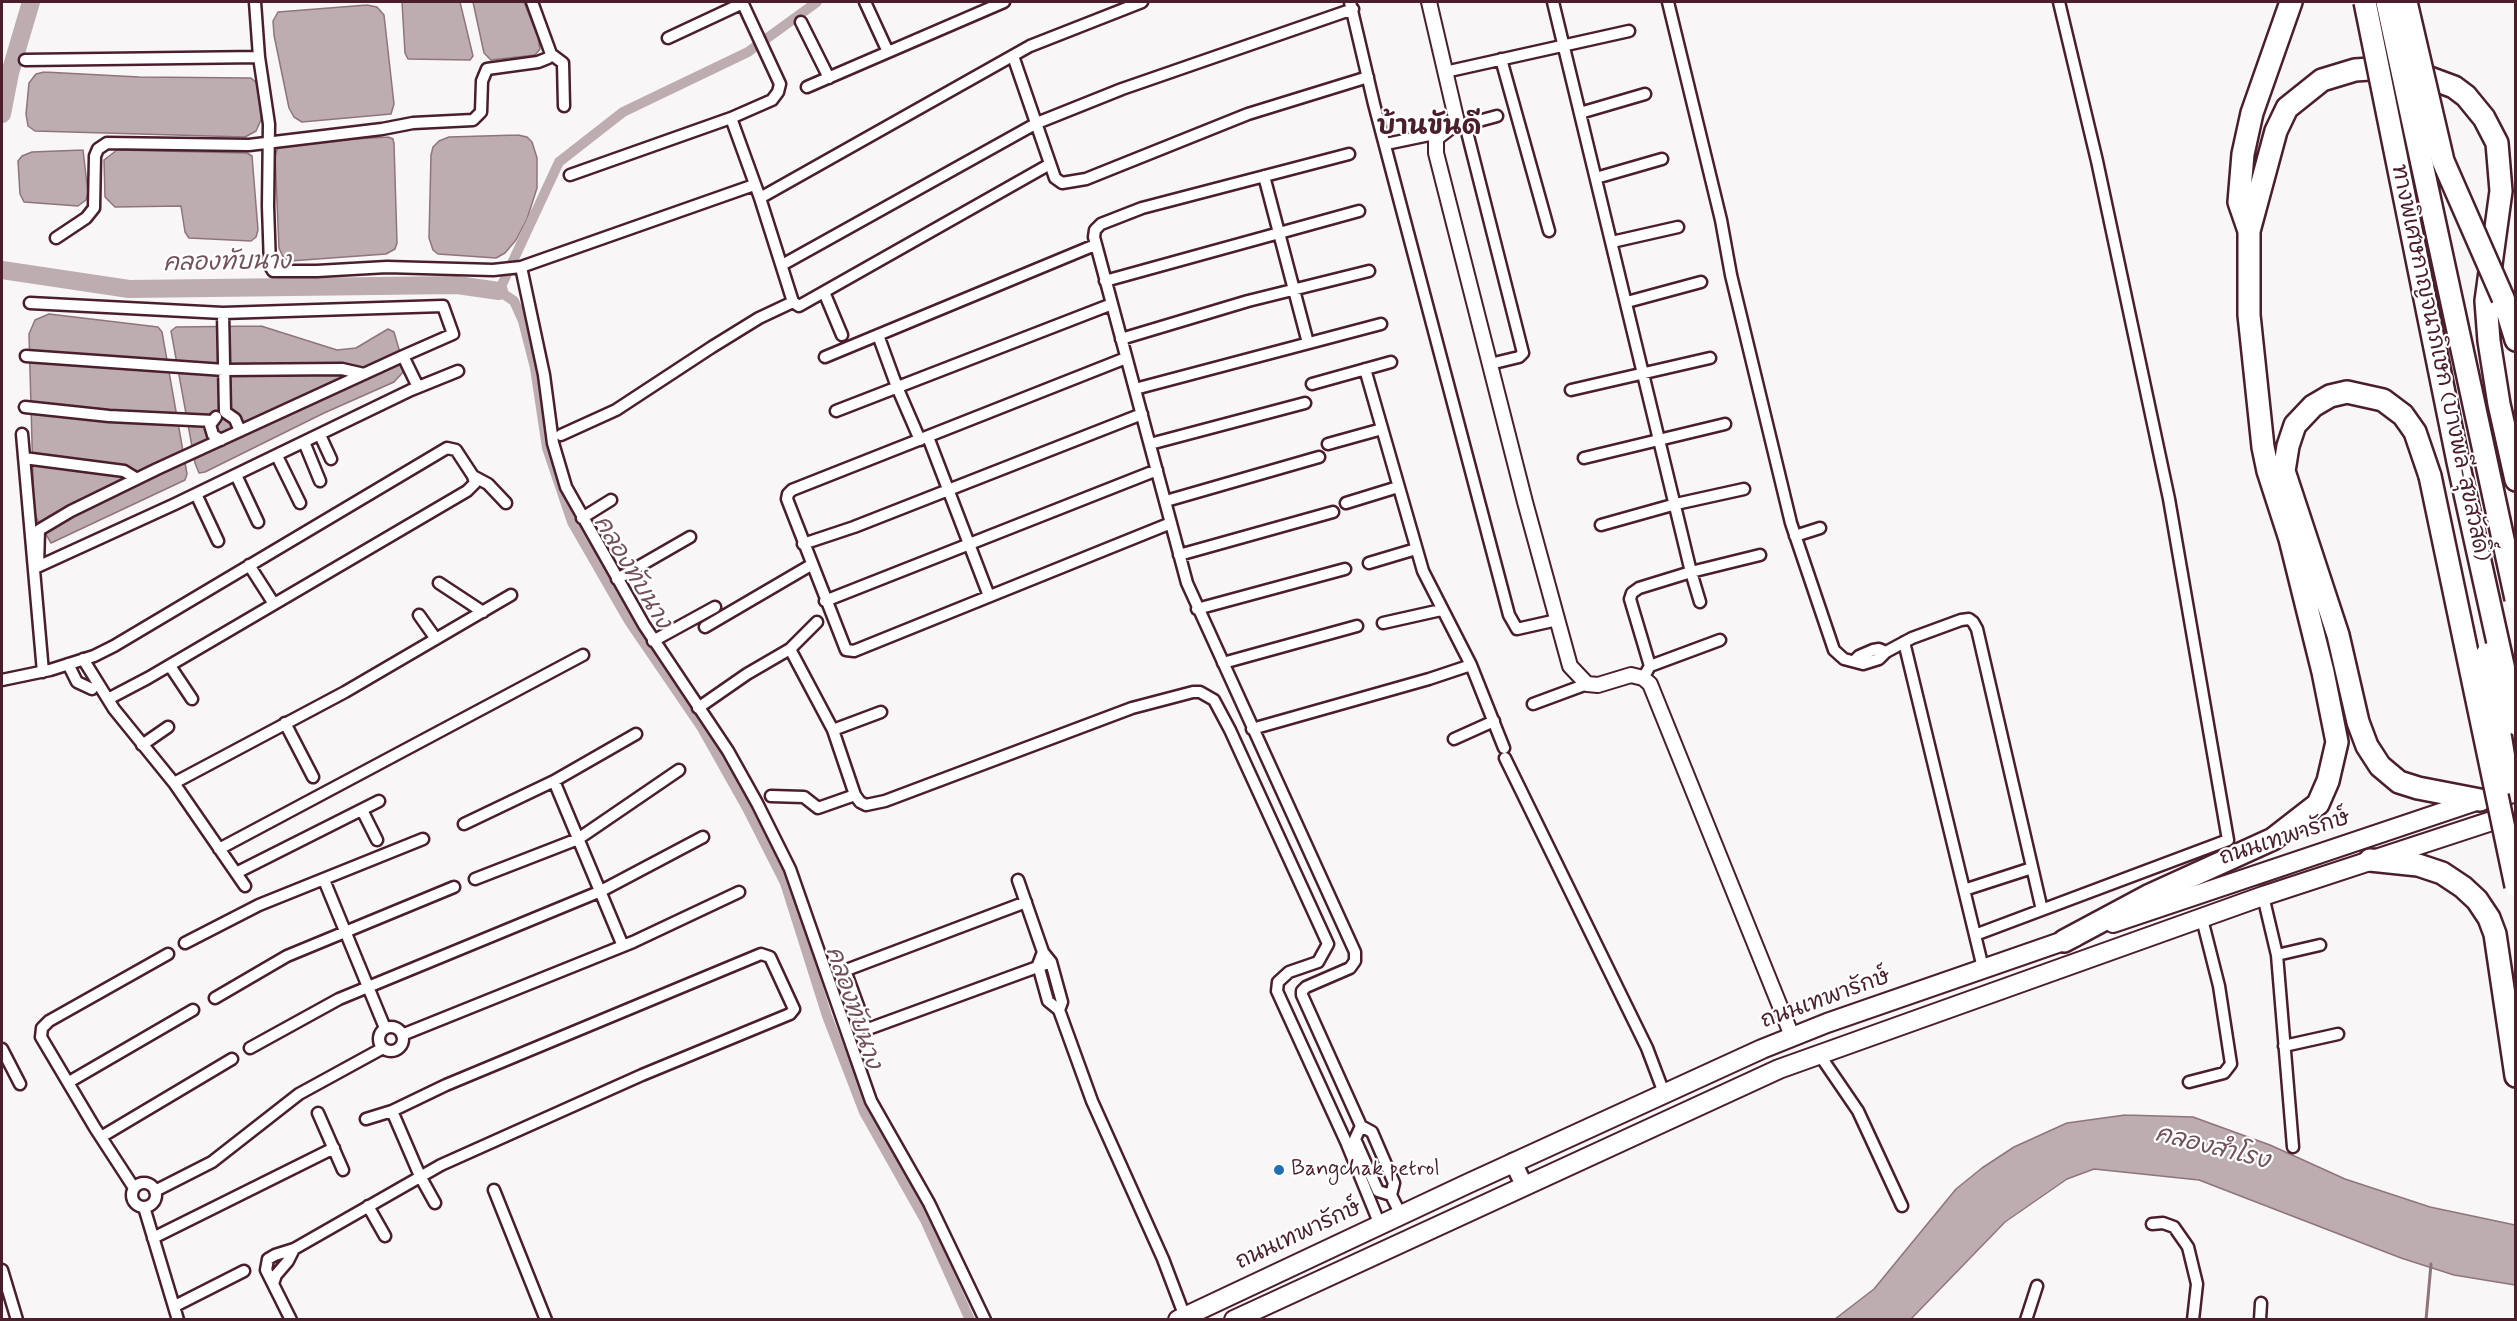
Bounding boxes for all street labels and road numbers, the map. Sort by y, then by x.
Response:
street label: ทางพิเศษกาญจนาภิเษก (บางพลี-สุขสวัสดิ์) [2384,162,2494,564]
street label: ถนนเทพารักษ์ [2216,805,2354,873]
street label: ถนนเทพารักษ์ [1758,964,1894,1036]
street label: ถนนเทพารักษ์ [1232,1195,1366,1277]

